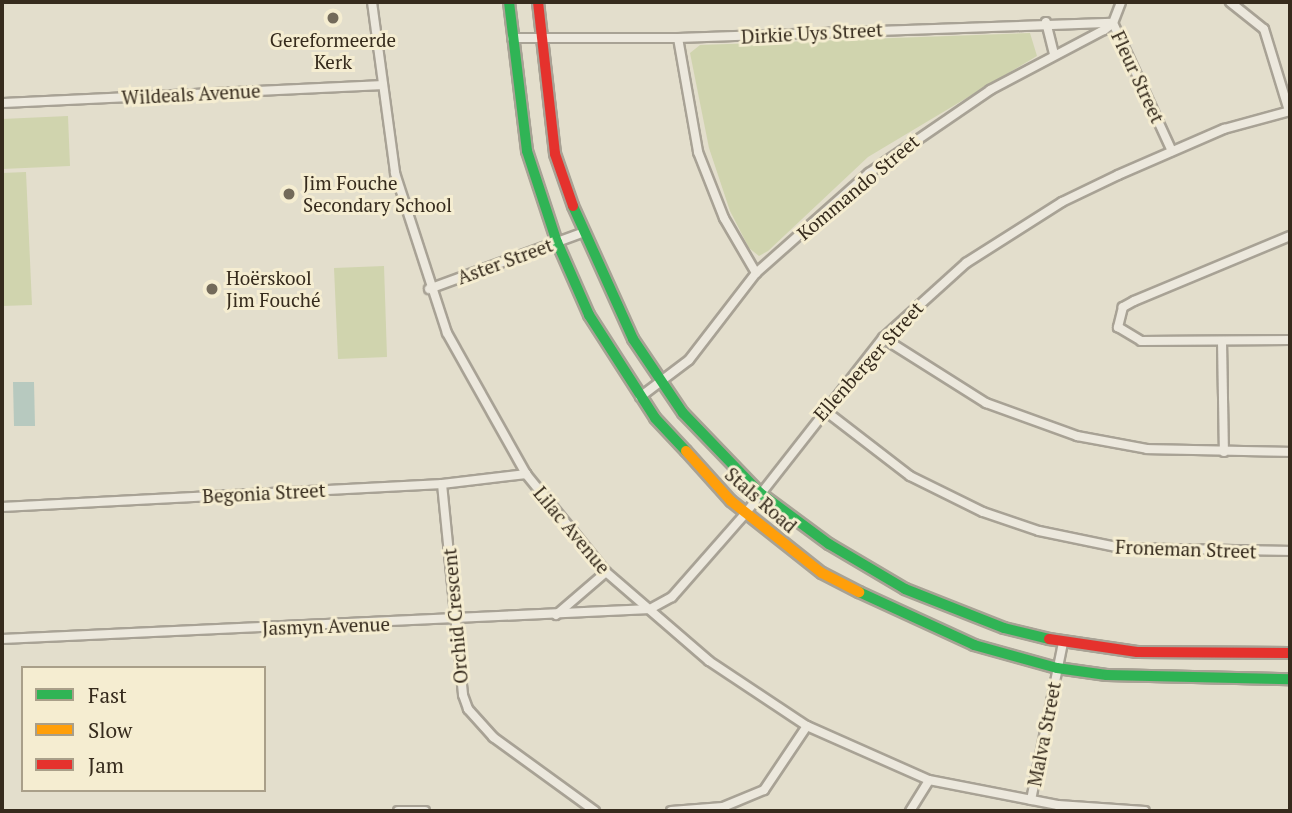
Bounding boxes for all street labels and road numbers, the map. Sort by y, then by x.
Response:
street label: Dirkie Uys Street [740,18,884,48]
street label: Fleur Street [1107,27,1169,127]
street label: Wildeals Avenue [121,79,261,109]
street label: Kommando Street [792,129,924,245]
street label: Aster Street [454,233,556,289]
street label: Ellenberger Street [808,297,928,425]
street label: Stals Road [720,463,802,537]
street label: Begonia Street [202,478,326,508]
street label: Lilac Avenue [529,482,615,578]
street label: Froneman Street [1115,535,1257,563]
street label: Orchid Crescent [438,547,472,685]
street label: Jasmyn Avenue [261,612,391,640]
street label: Malva Street [1023,680,1065,788]

